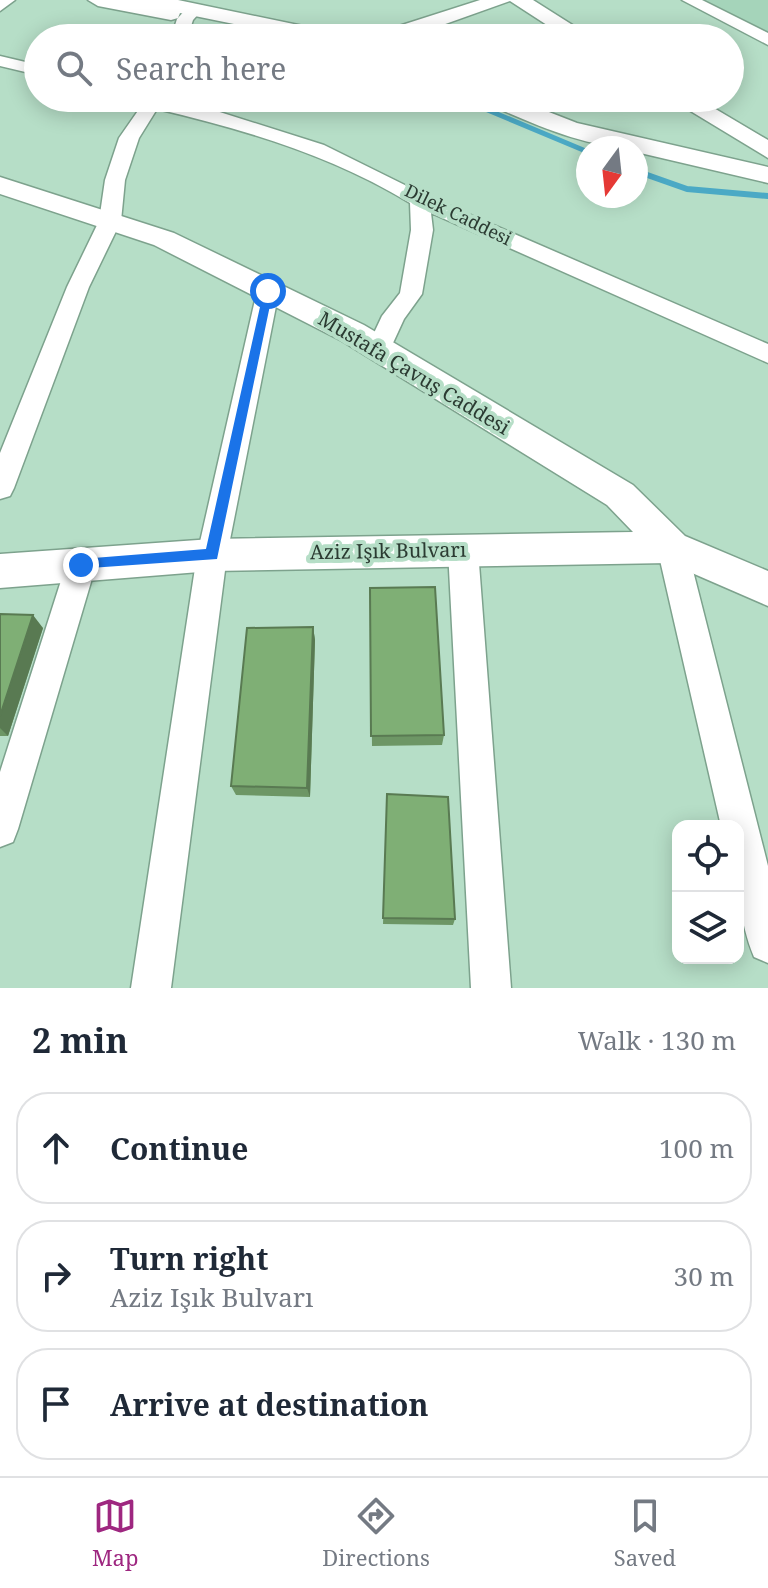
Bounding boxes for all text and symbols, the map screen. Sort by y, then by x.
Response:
search box [24,24,744,112]
icon: search [52,46,96,90]
text: Search here [116,48,286,89]
north arrow [576,136,648,208]
street label: Dilek Caddesi [401,178,516,250]
route start [250,273,286,309]
street label: Mustafa Çavuş Caddesi [313,305,516,441]
street label: Aziz Işık Bulvarı [310,536,467,565]
route end [63,547,99,583]
map controls [672,820,744,964]
button: locate [672,820,744,892]
button: layers [672,892,744,964]
text: 2 min [32,1017,128,1063]
text: Walk · 130 m [578,1022,736,1058]
icon: ahead [34,1126,78,1170]
text: Continue [110,1128,248,1169]
text: 100 m [659,1130,734,1166]
text: Turn right [110,1238,268,1279]
icon: right [34,1254,78,1298]
text: 30 m [674,1258,734,1294]
text: Aziz Işık Bulvarı [110,1279,313,1315]
icon: arrive [34,1382,78,1426]
text: Arrive at destination [110,1384,429,1425]
tab: Map [92,1494,138,1572]
tab: Directions [322,1494,430,1572]
tab: Saved [614,1494,676,1572]

